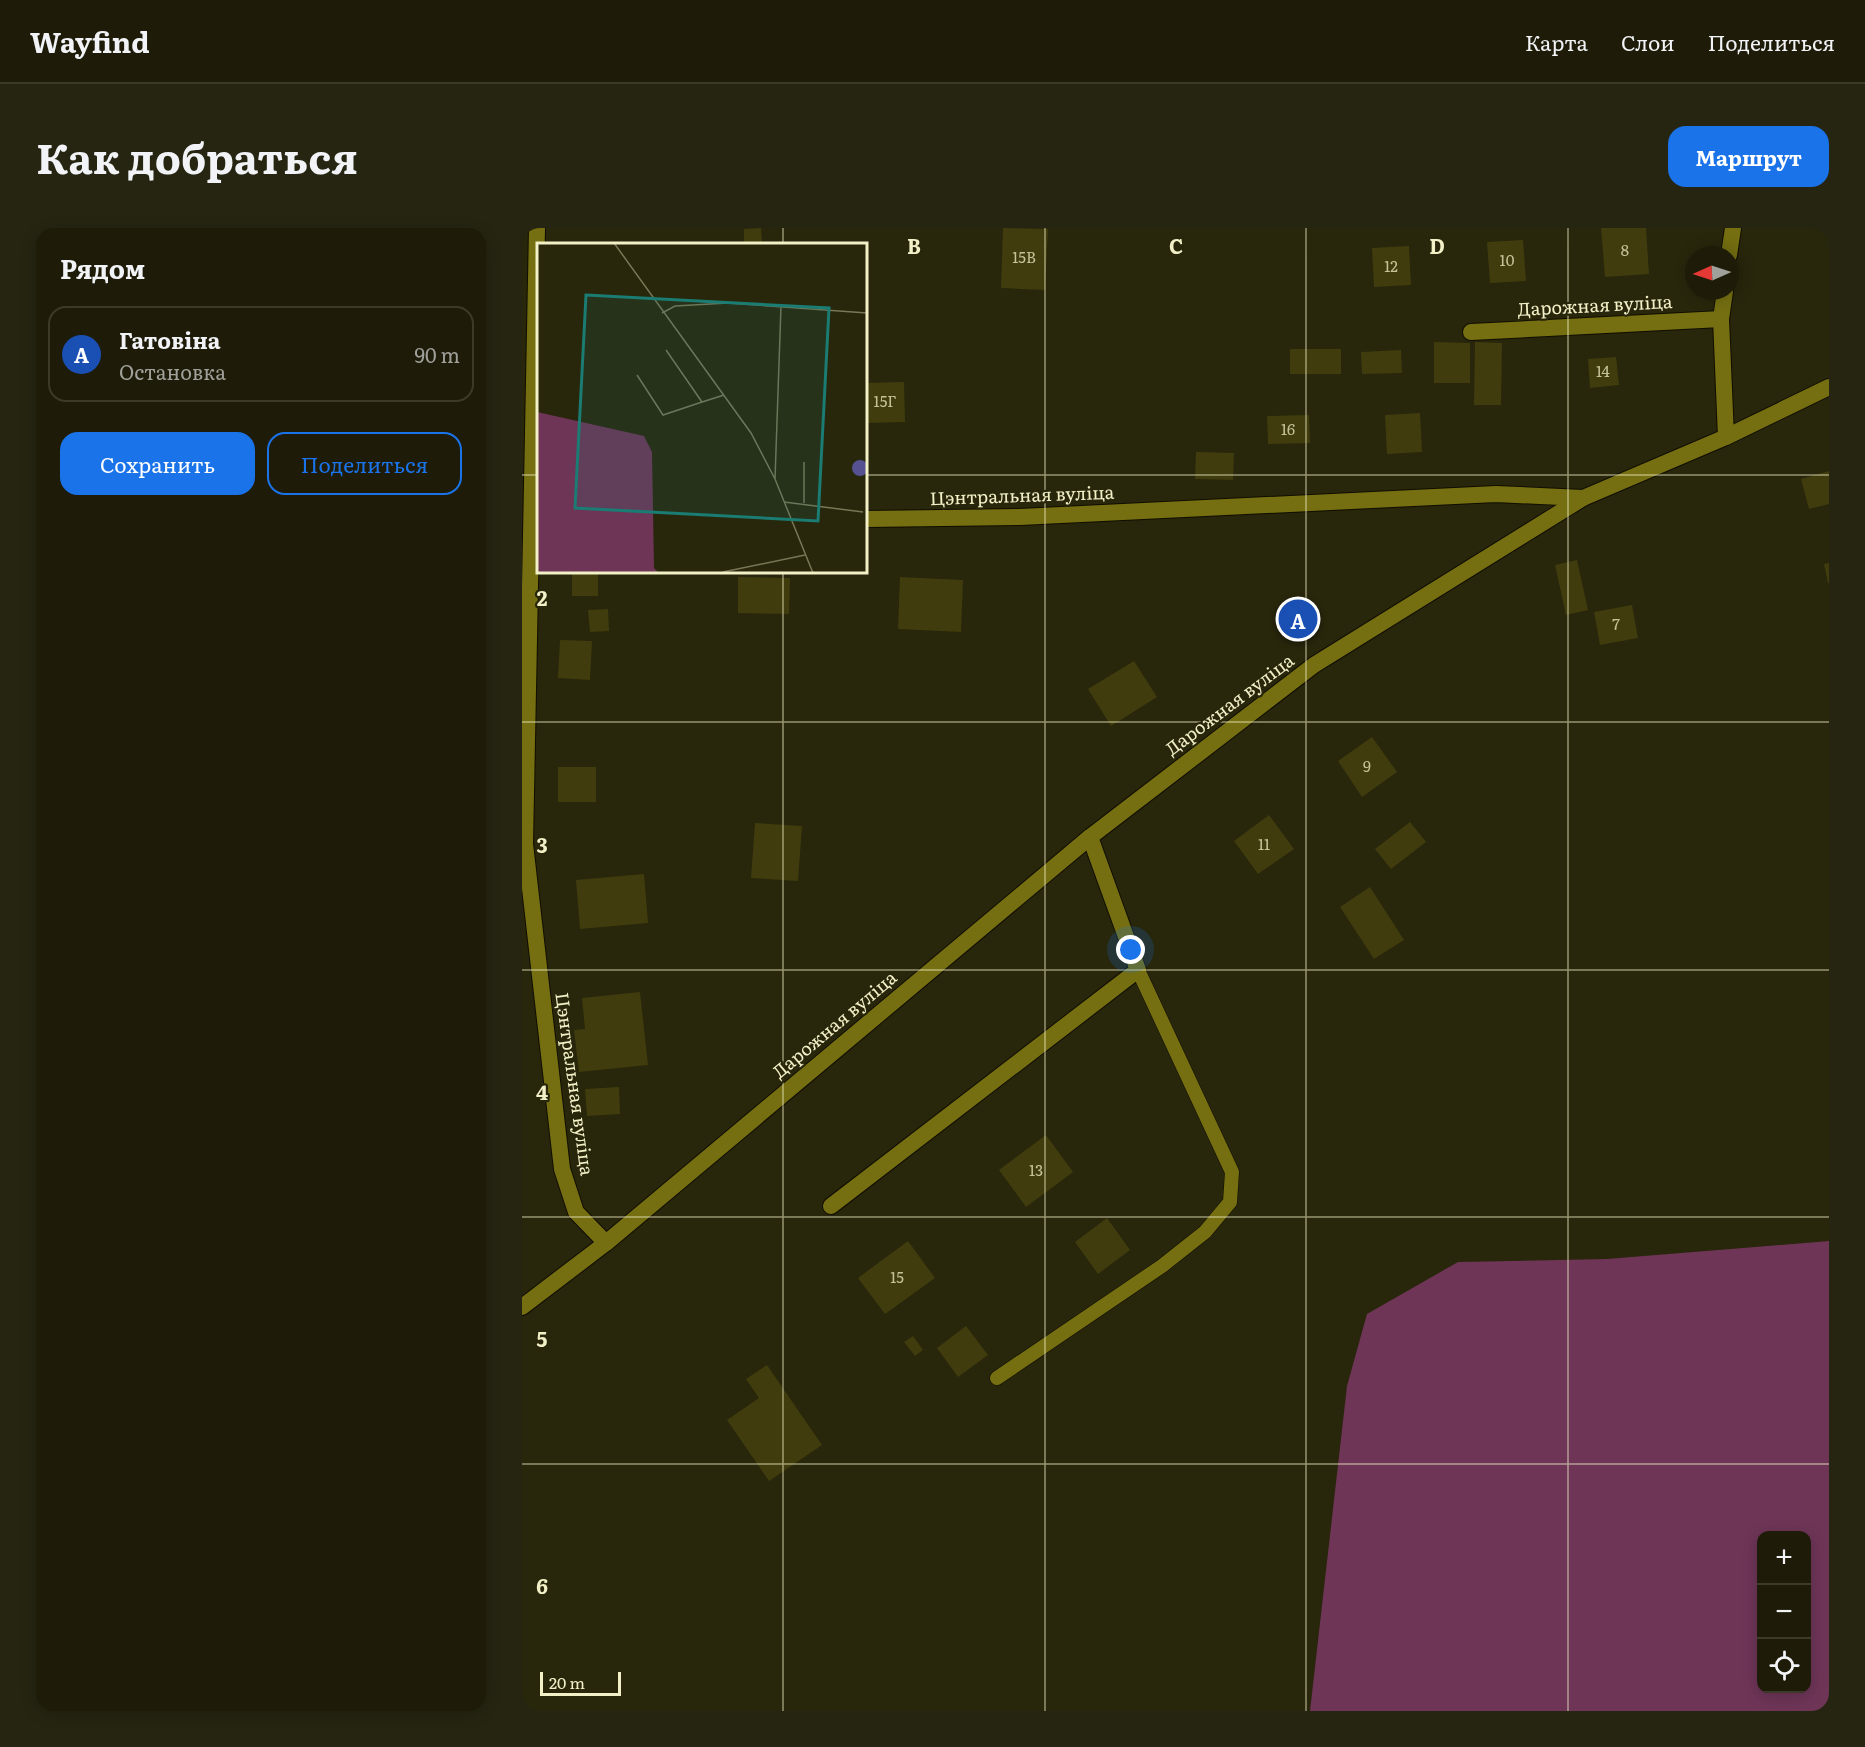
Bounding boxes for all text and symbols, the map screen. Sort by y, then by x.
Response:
text: Wayfind [30,20,150,62]
text: Карта [1525,26,1588,57]
text: Слои [1621,26,1675,57]
text: Поделиться [1708,26,1835,57]
text: Как добраться [36,125,358,187]
button: Маршрут [1668,126,1829,187]
text: B [907,230,921,260]
text: C [1169,230,1183,260]
text: D [1429,230,1445,260]
house number: 8 [1621,238,1629,261]
inset map [537,243,867,573]
house number: 15В [1012,245,1036,268]
north arrow [1685,246,1739,300]
text: Рядом [60,248,145,287]
house number: 10 [1500,248,1515,271]
house number: 12 [1384,254,1398,277]
street label: Дарожная вуліца [1517,287,1673,322]
text: Гатовіна [119,323,221,356]
text: A [74,339,89,369]
text: 90 m [415,339,460,369]
text: Остановка [119,356,226,386]
house number: 14 [1596,359,1610,382]
house number: 15Г [874,389,896,412]
house number: 16 [1281,417,1295,440]
button: Сохранить [60,432,255,495]
button: Поделиться [267,432,462,495]
street label: Цэнтральная вуліца [929,478,1115,511]
text: 2 [537,582,548,612]
pin: A [1278,596,1318,642]
house number: 7 [1612,612,1620,635]
street label: Дарожная вуліца [1159,646,1299,761]
house number: 9 [1363,754,1371,777]
text: 3 [536,829,548,859]
house number: 11 [1258,832,1270,855]
your location [1116,935,1145,964]
street label: Дарожная вуліца [766,964,902,1084]
street label: Цэнтральная вуліца [549,990,602,1177]
text: 4 [536,1076,548,1106]
house number: 13 [1029,1158,1043,1181]
house number: 15 [890,1265,904,1288]
text: 5 [537,1323,548,1353]
map controls [1757,1531,1811,1693]
button: + [1757,1531,1811,1585]
text: 6 [536,1570,548,1600]
button: − [1757,1585,1811,1639]
button: locate [1757,1639,1811,1693]
scale bar [540,1669,621,1696]
text: 20 m [549,1670,585,1694]

